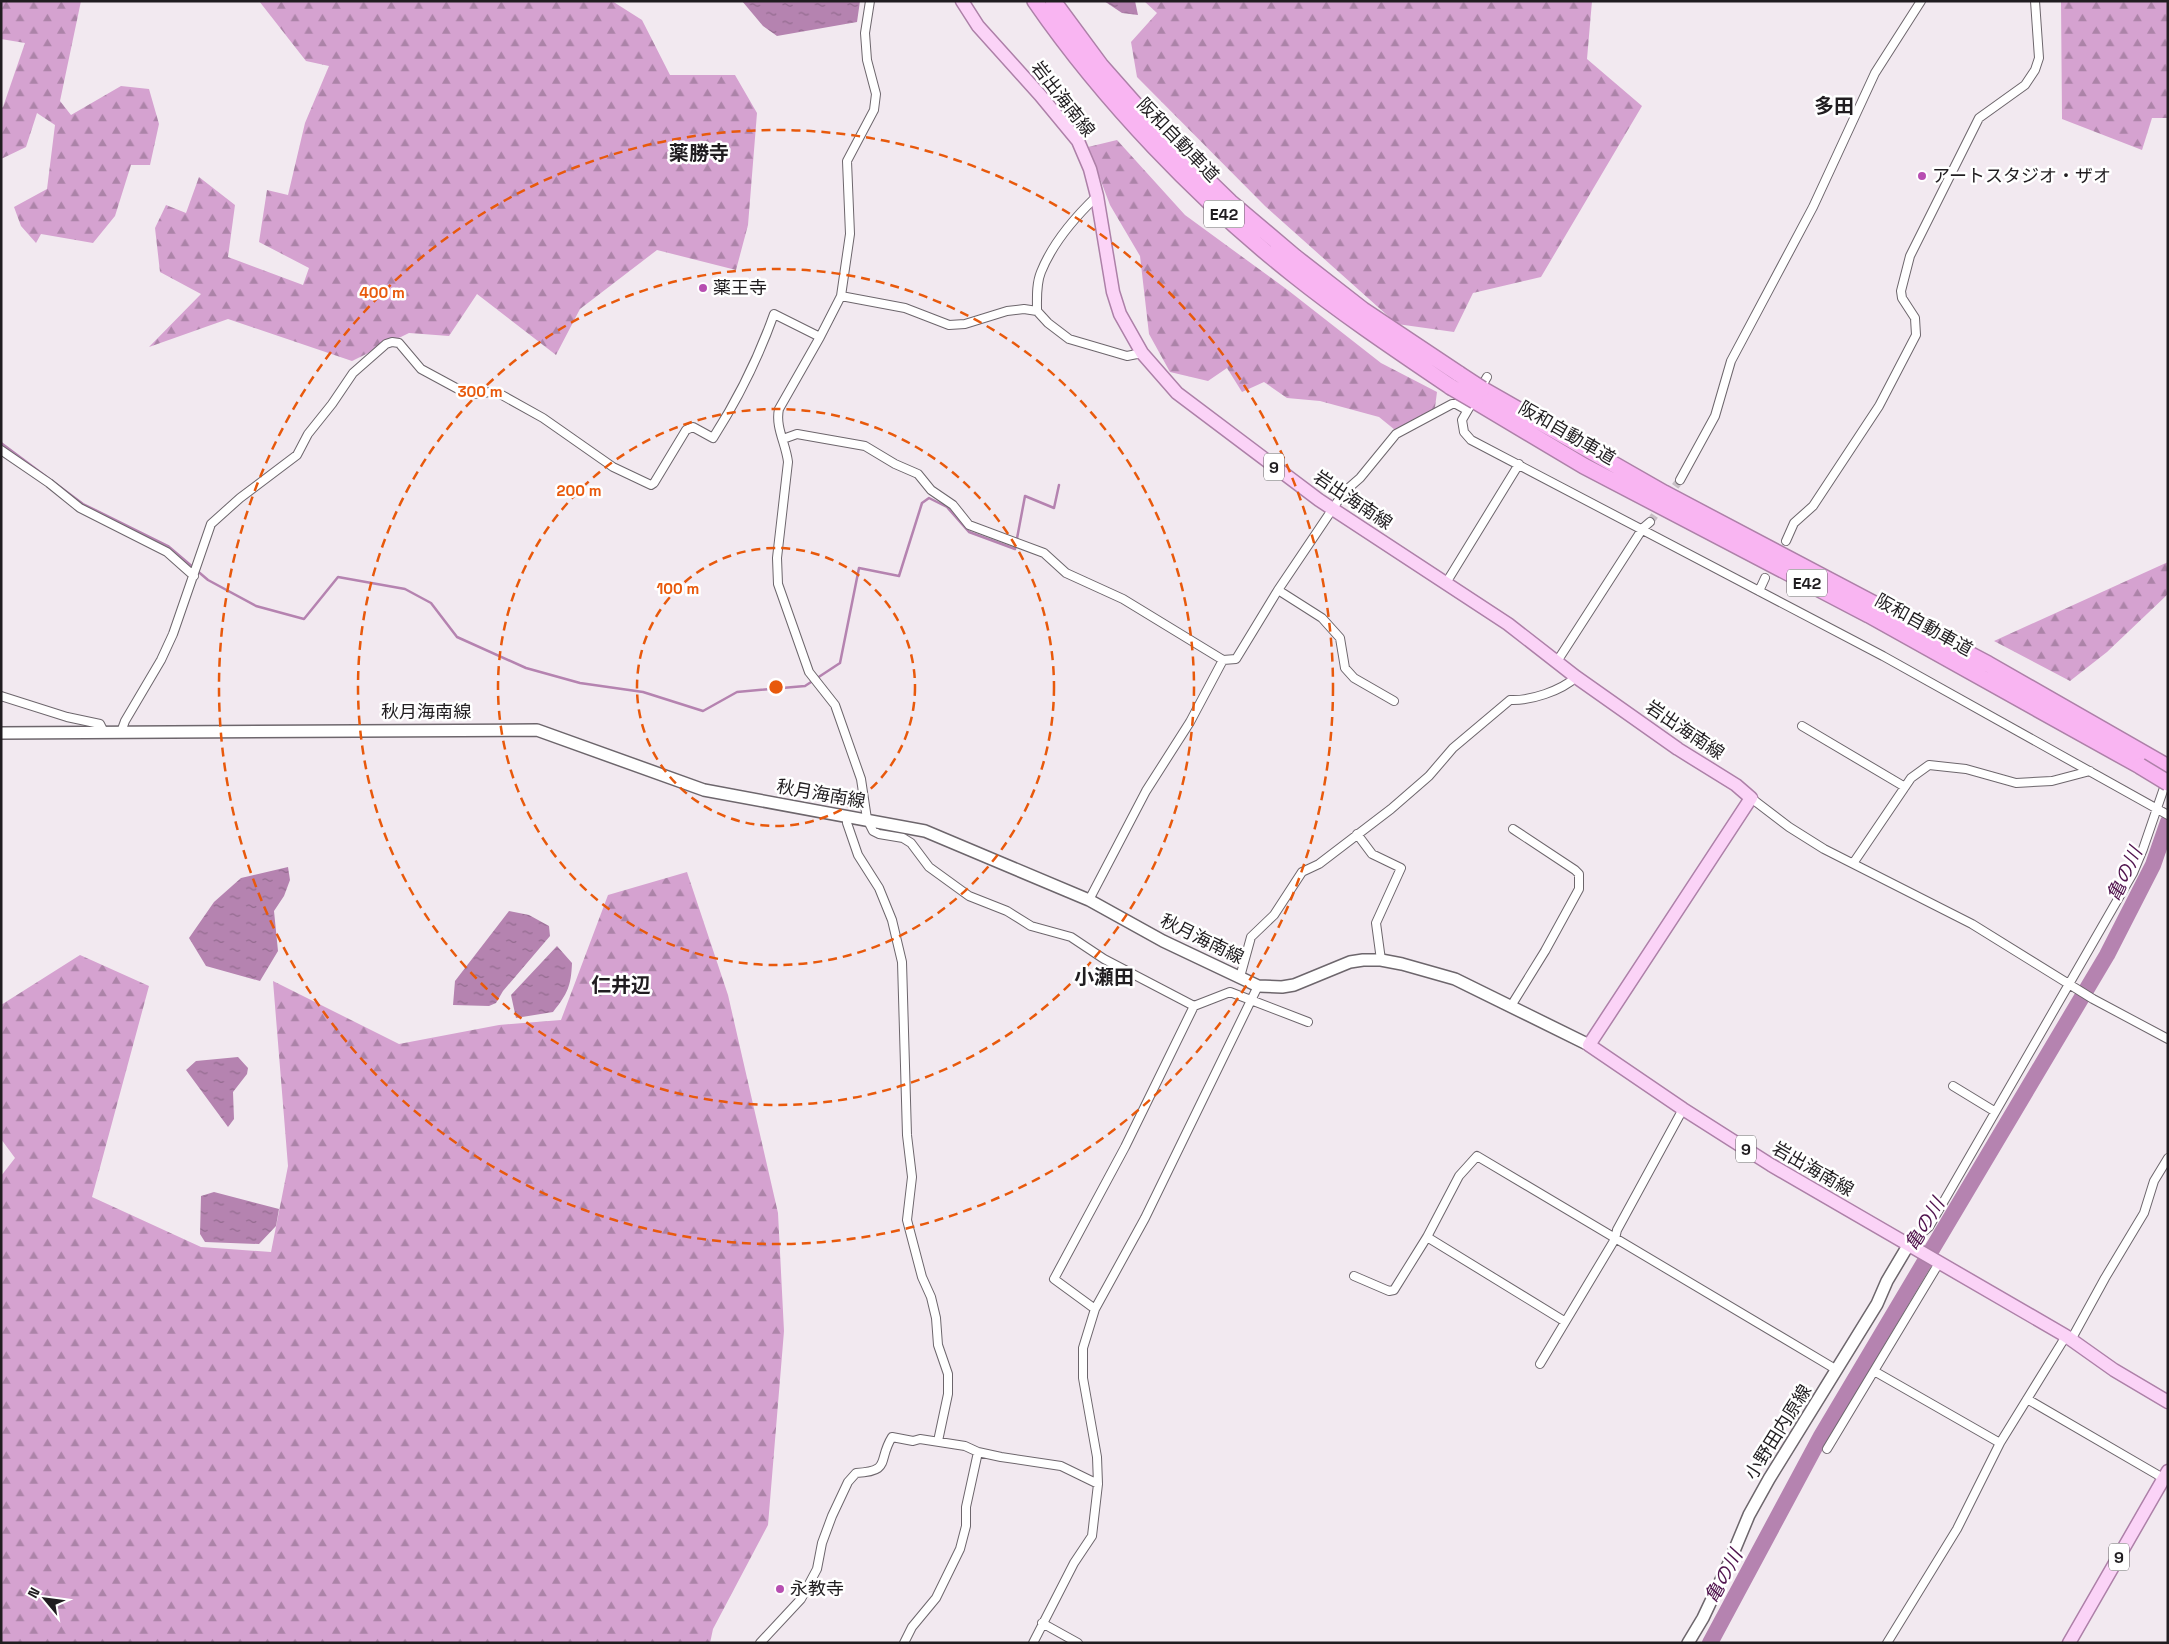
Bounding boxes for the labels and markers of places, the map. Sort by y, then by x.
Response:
place label: アートスタジオ・ザオ [1932,164,2111,187]
marker: アートスタジオ・ザオ [1916,170,1928,182]
place label: 薬王寺 [713,276,767,299]
marker: 薬王寺 [697,282,709,294]
centre of rings [767,678,785,696]
place label: 永教寺 [790,1577,844,1600]
marker: 永教寺 [774,1583,786,1595]

